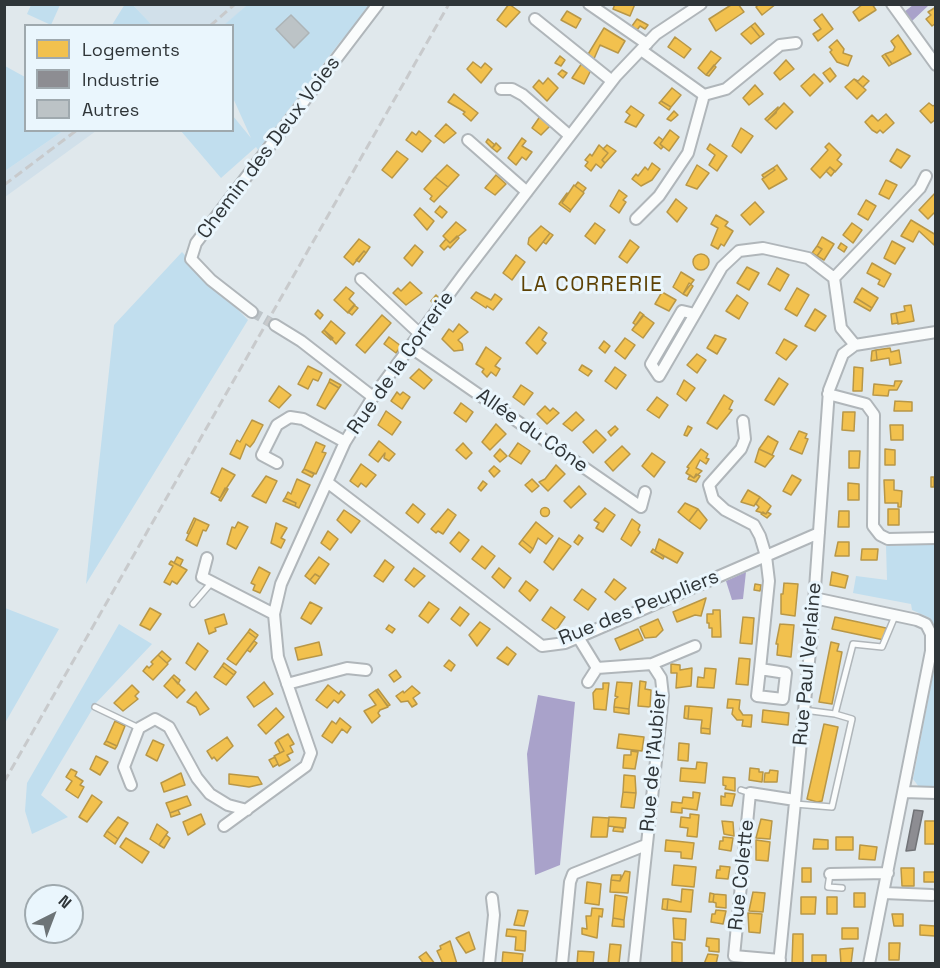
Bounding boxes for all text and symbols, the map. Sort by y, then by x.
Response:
legend [24,24,234,132]
text: Logements [82,38,180,61]
street label: Chemin des Deux Voies [192,52,346,244]
text: Industrie [82,68,159,91]
text: Autres [82,98,139,121]
district label: LA CORRERIE [521,272,663,298]
street label: Rue de la Correrie [343,287,459,439]
street label: Allée du Cône [472,384,592,478]
street label: Rue des Peupliers [556,565,722,651]
street label: Rue Paul Verlaine [789,581,827,747]
street label: Rue de l'Aubier [636,689,672,833]
street label: Rue Colette [724,818,760,932]
north arrow [24,884,84,944]
text: N [54,890,76,913]

